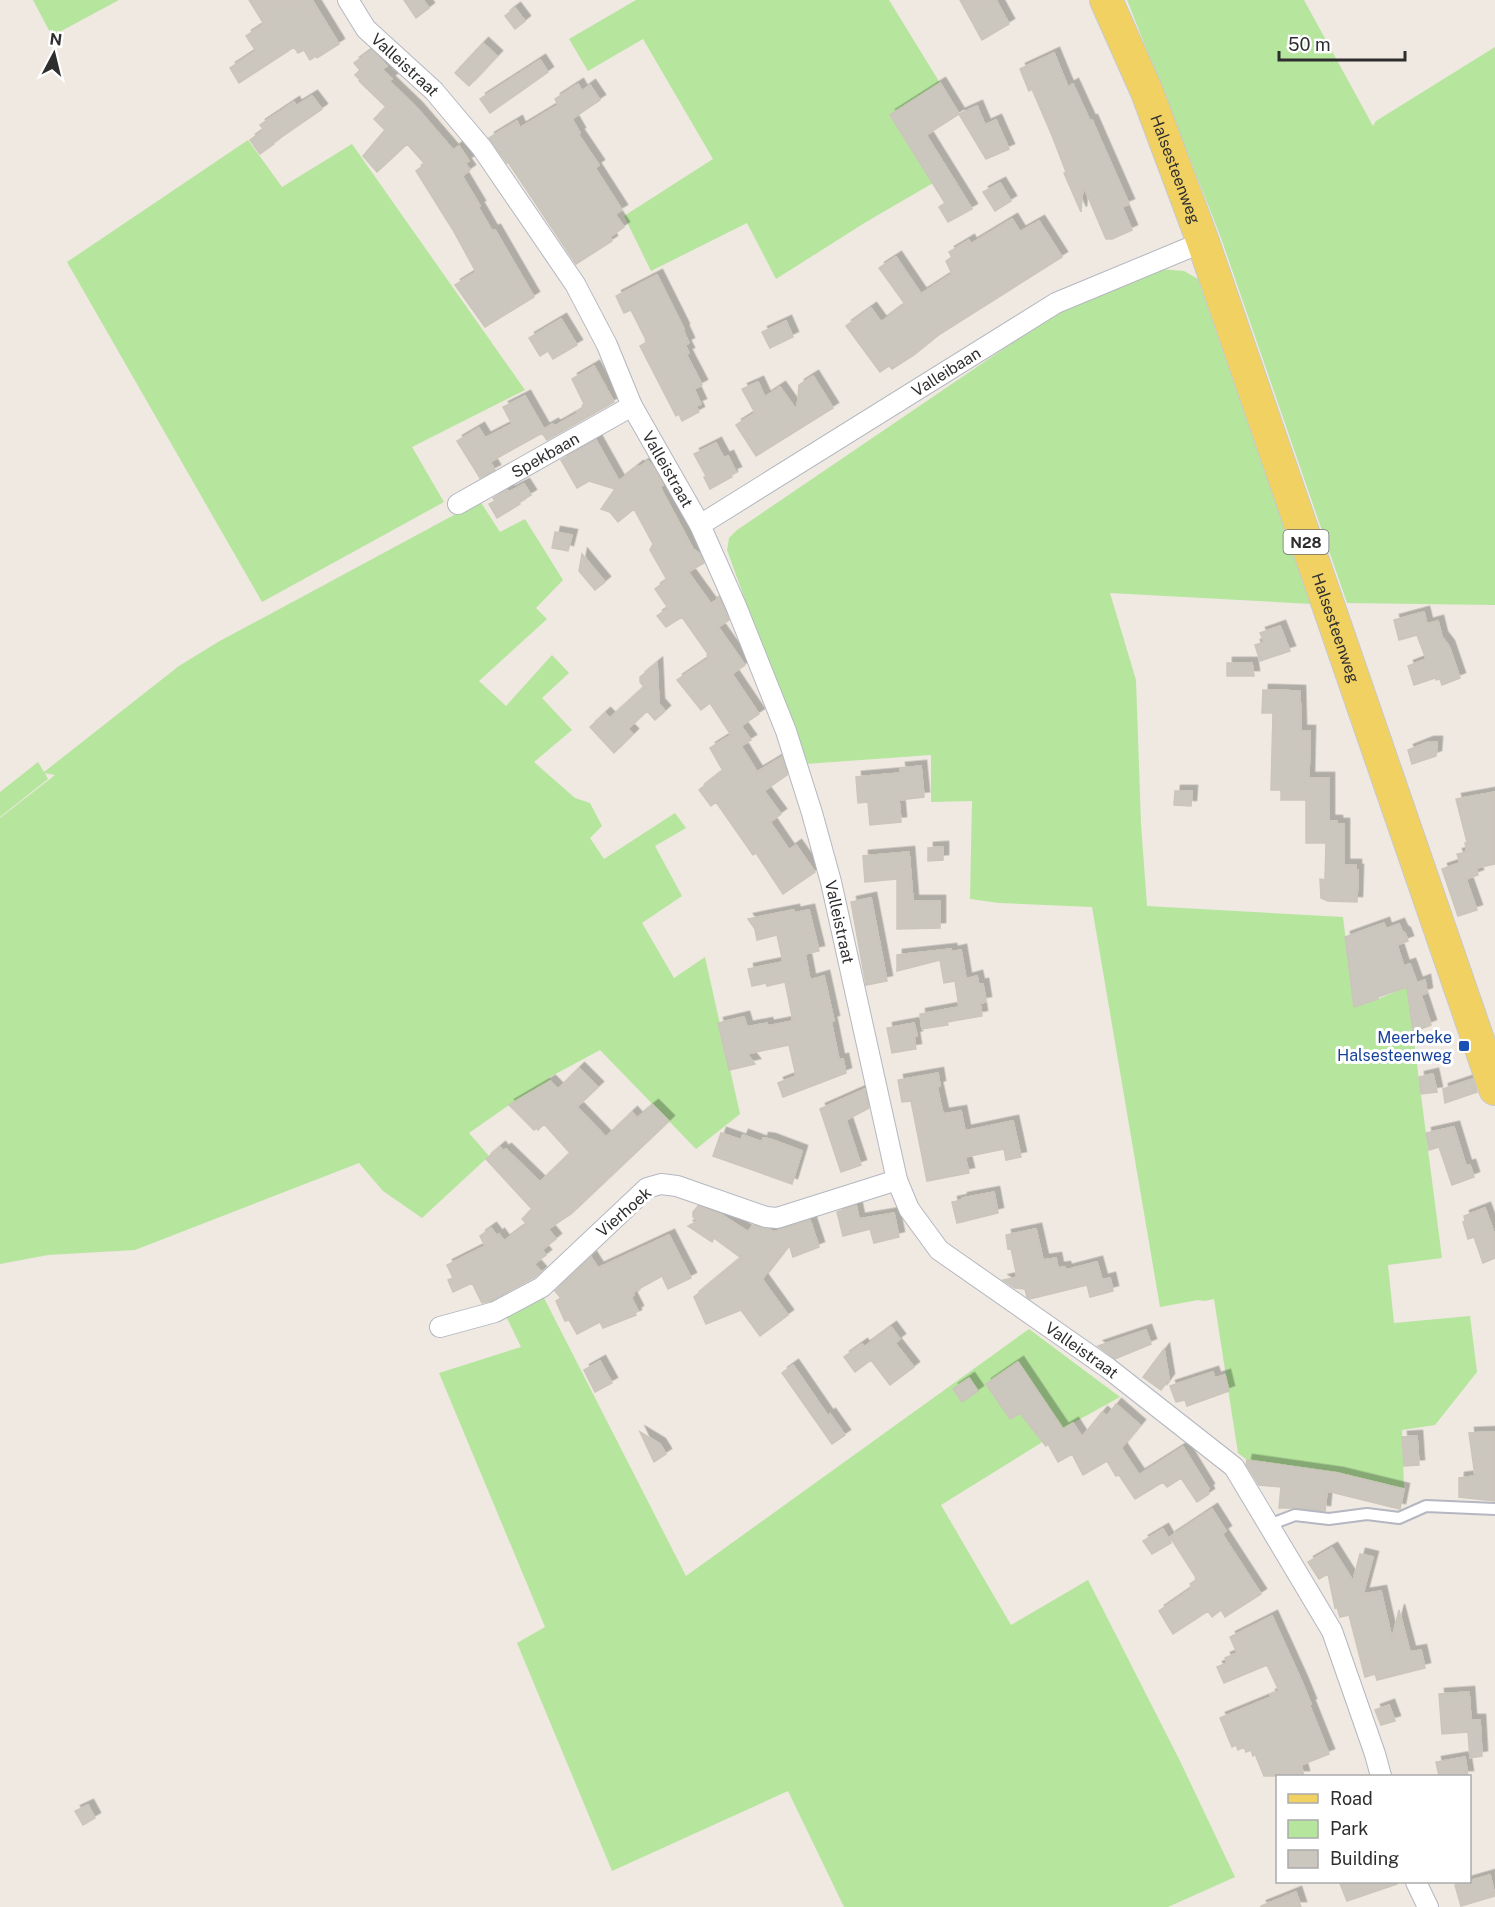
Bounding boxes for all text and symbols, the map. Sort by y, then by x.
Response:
north arrow [24,24,84,84]
scale bar [1279,24,1405,62]
text: N [48,29,63,50]
street label: Valleistraat [367,29,443,100]
text: 50 m [1288,34,1331,55]
street label: Halsesteenweg [1147,112,1205,226]
street label: Valleibaan [908,343,984,400]
street label: Spekbaan [508,428,582,482]
street label: Valleistraat [639,428,697,511]
road number: N28 [1284,530,1328,554]
street label: Halsesteenweg [1308,570,1364,685]
street label: Valleistraat [821,878,858,965]
place label: Meerbeke Halsesteenweg [1337,1028,1452,1065]
marker: Meerbeke Halsesteenweg [1457,1039,1471,1053]
street label: Vierhoek [593,1183,655,1241]
street label: Valleistraat [1042,1318,1122,1382]
legend [1276,1775,1471,1883]
text: Road [1330,1788,1373,1809]
text: Park [1330,1818,1368,1839]
text: Building [1330,1848,1399,1869]

